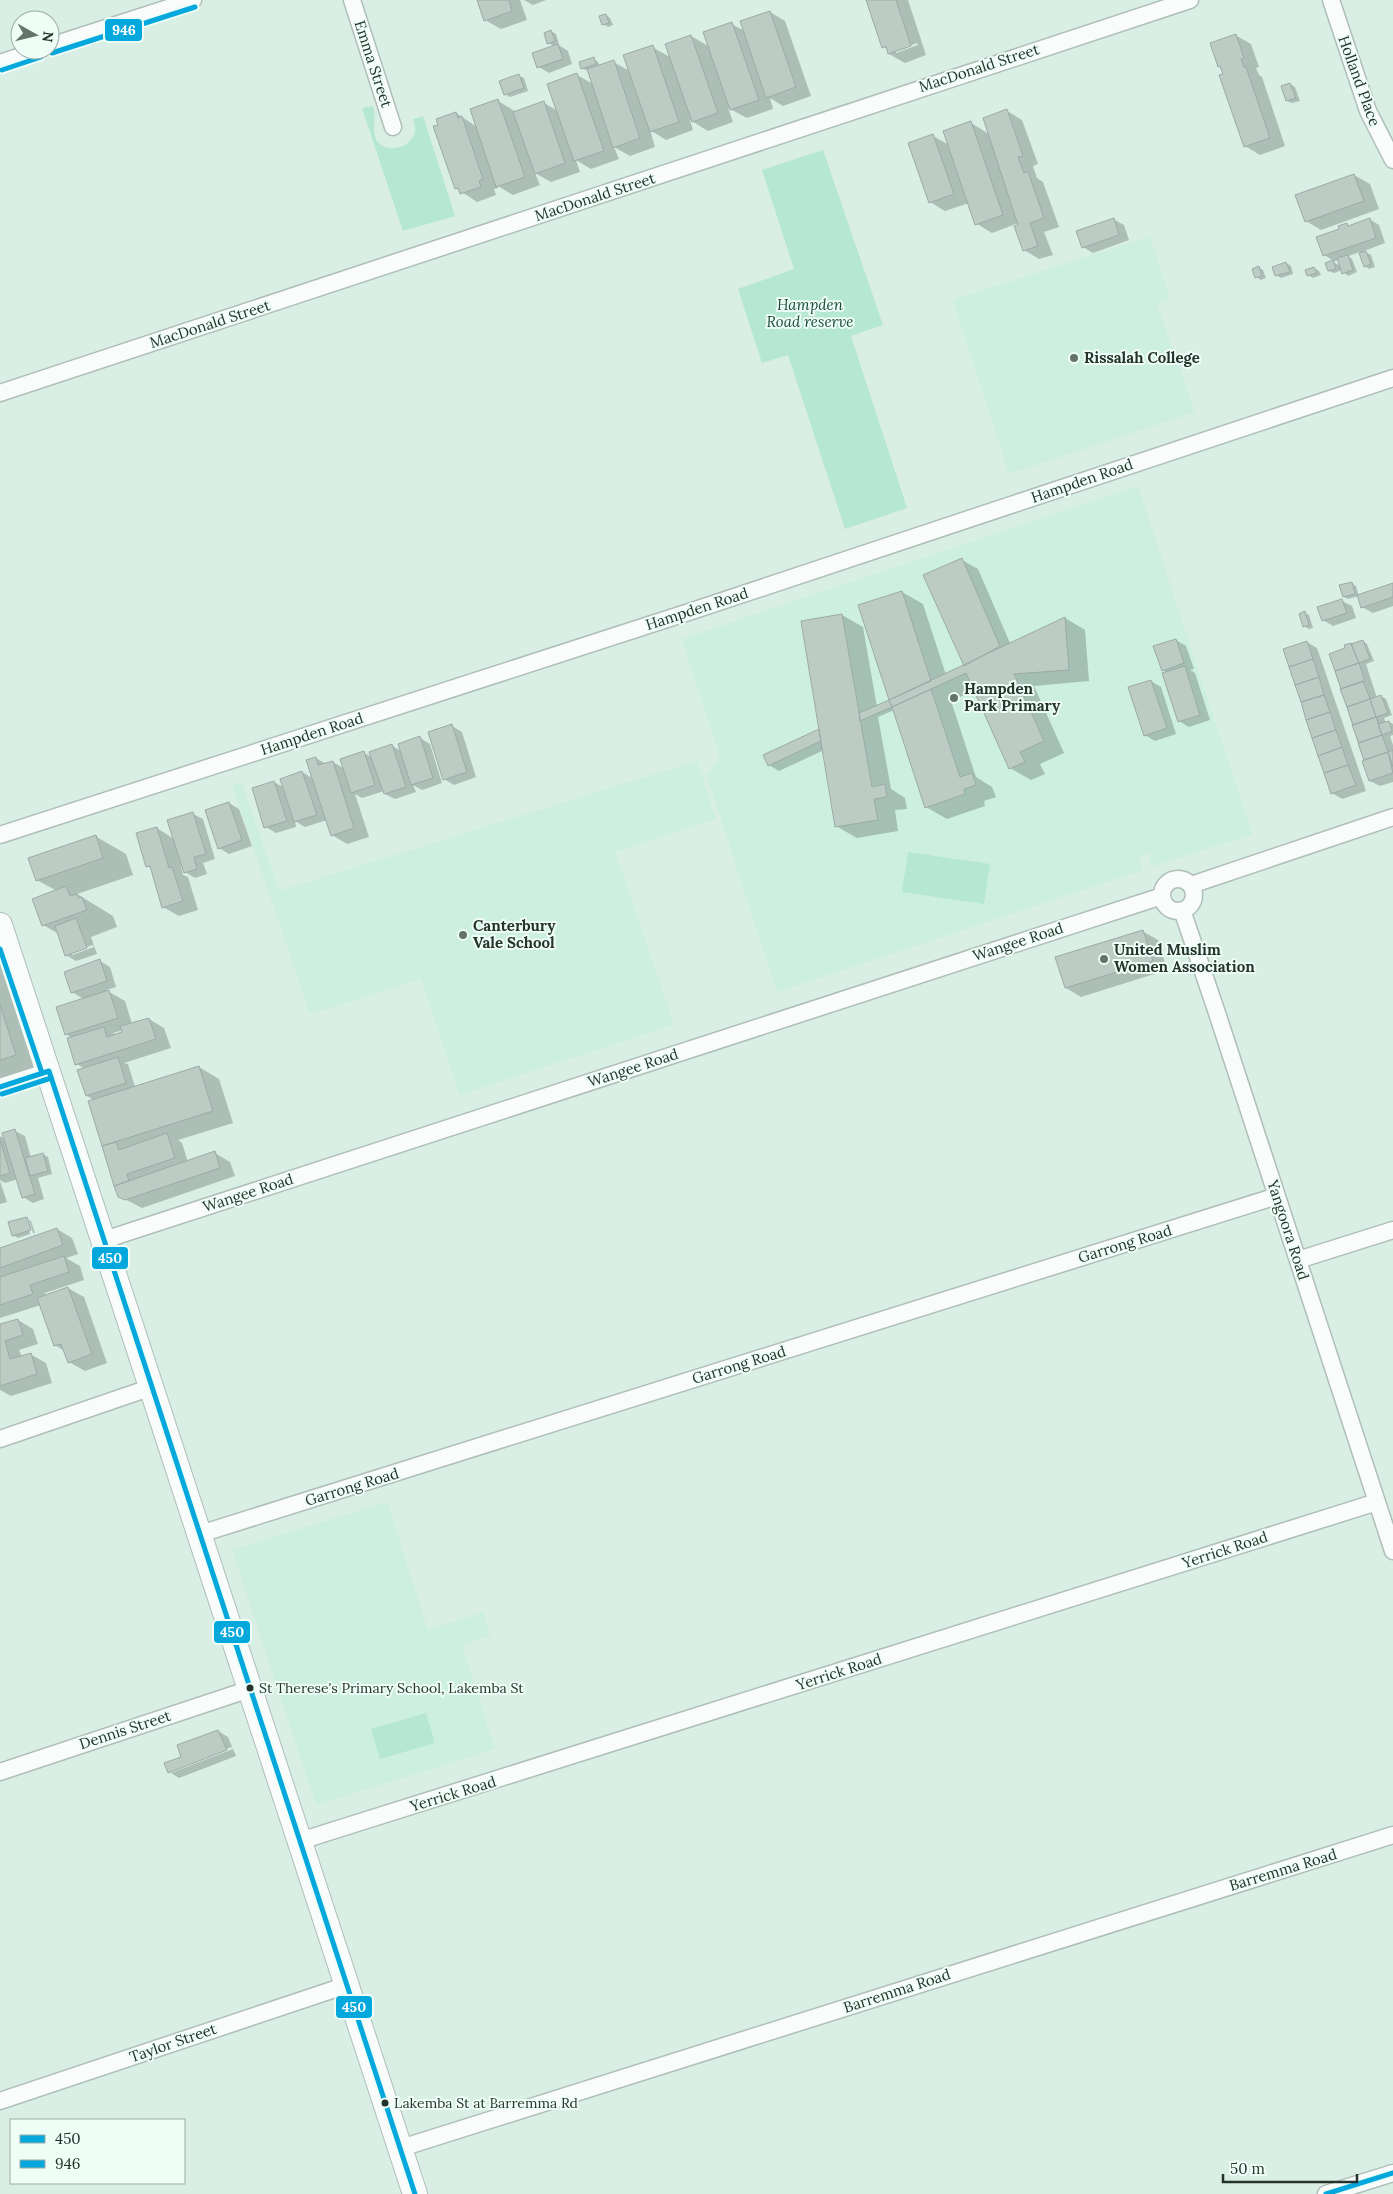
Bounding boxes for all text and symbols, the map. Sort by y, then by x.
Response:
north arrow [10,10,60,60]
line badge: 946 [104,18,143,42]
street label: Emma Street [350,18,397,110]
text: 946 [112,21,136,39]
text: N [38,30,58,44]
street label: Holland Place [1334,33,1385,129]
street label: MacDonald Street [916,39,1042,96]
street label: MacDonald Street [532,168,658,225]
street label: MacDonald Street [147,295,273,352]
park label: Hampden Road reserve [767,295,853,331]
place label: Rissalah College [1084,348,1200,367]
marker: Rissalah College [1068,352,1080,364]
street label: Hampden Road [1028,454,1135,507]
street label: Hampden Road [643,583,751,634]
place label: Hampden Park Primary [964,679,1061,715]
marker: Hampden Park Primary [948,692,960,704]
street label: Hampden Road [258,708,366,759]
place label: Canterbury Vale School [473,916,556,952]
street label: Wangee Road [970,918,1066,965]
marker: Canterbury Vale School [457,929,469,941]
place label: United Muslim Women Association [1114,940,1255,976]
marker: United Muslim Women Association [1098,953,1110,965]
street label: Wangee Road [585,1044,681,1091]
street label: Wangee Road [200,1169,296,1216]
street label: Yangoora Road [1263,1176,1314,1282]
street label: Garrong Road [1076,1220,1174,1267]
line badge: 450 [91,1246,129,1270]
text: 450 [98,1249,122,1267]
street label: Garrong Road [690,1341,788,1388]
street label: Garrong Road [303,1463,401,1510]
street label: Yerrick Road [1179,1527,1270,1573]
line badge: 450 [213,1620,251,1644]
text: 450 [220,1623,244,1641]
street label: Yerrick Road [793,1649,884,1695]
place label: St Therese's Primary School, Lakemba St [259,1679,524,1697]
marker: St Therese's Primary School, Lakemba St [245,1683,255,1693]
street label: Dennis Street [77,1706,173,1753]
street label: Yerrick Road [407,1771,498,1816]
street label: Barremma Road [1227,1844,1339,1895]
street label: Barremma Road [841,1964,953,2017]
line badge: 450 [335,1995,373,2019]
text: 450 [342,1998,366,2016]
street label: Taylor Street [127,2019,219,2066]
place label: Lakemba St at Barremma Rd [394,2094,578,2112]
marker: Lakemba St at Barremma Rd [380,2098,390,2108]
legend [10,2119,185,2184]
text: 450 [55,2129,81,2148]
scale bar [1223,2152,1357,2184]
text: 946 [55,2154,80,2173]
text: 50 m [1230,2159,1265,2178]

